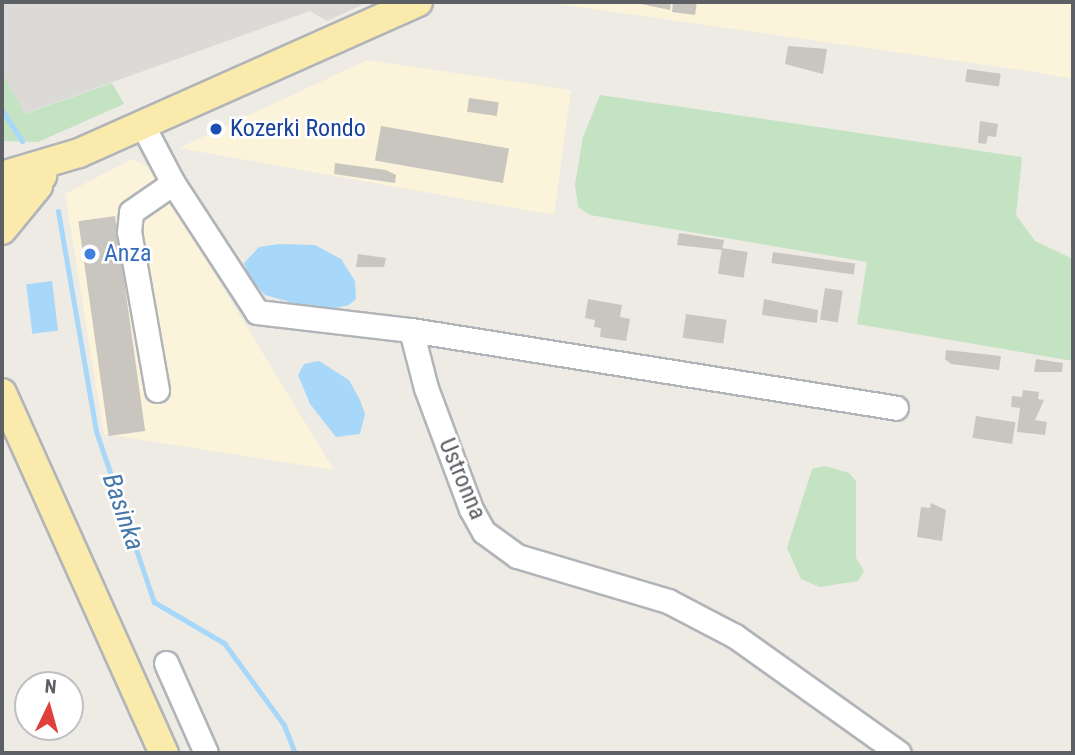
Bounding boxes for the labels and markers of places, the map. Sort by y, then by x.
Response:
place label: Kozerki Rondo [230,115,366,143]
marker: Kozerki Rondo [208,121,224,137]
place label: Anza [104,240,151,268]
marker: Anza [82,246,98,262]

